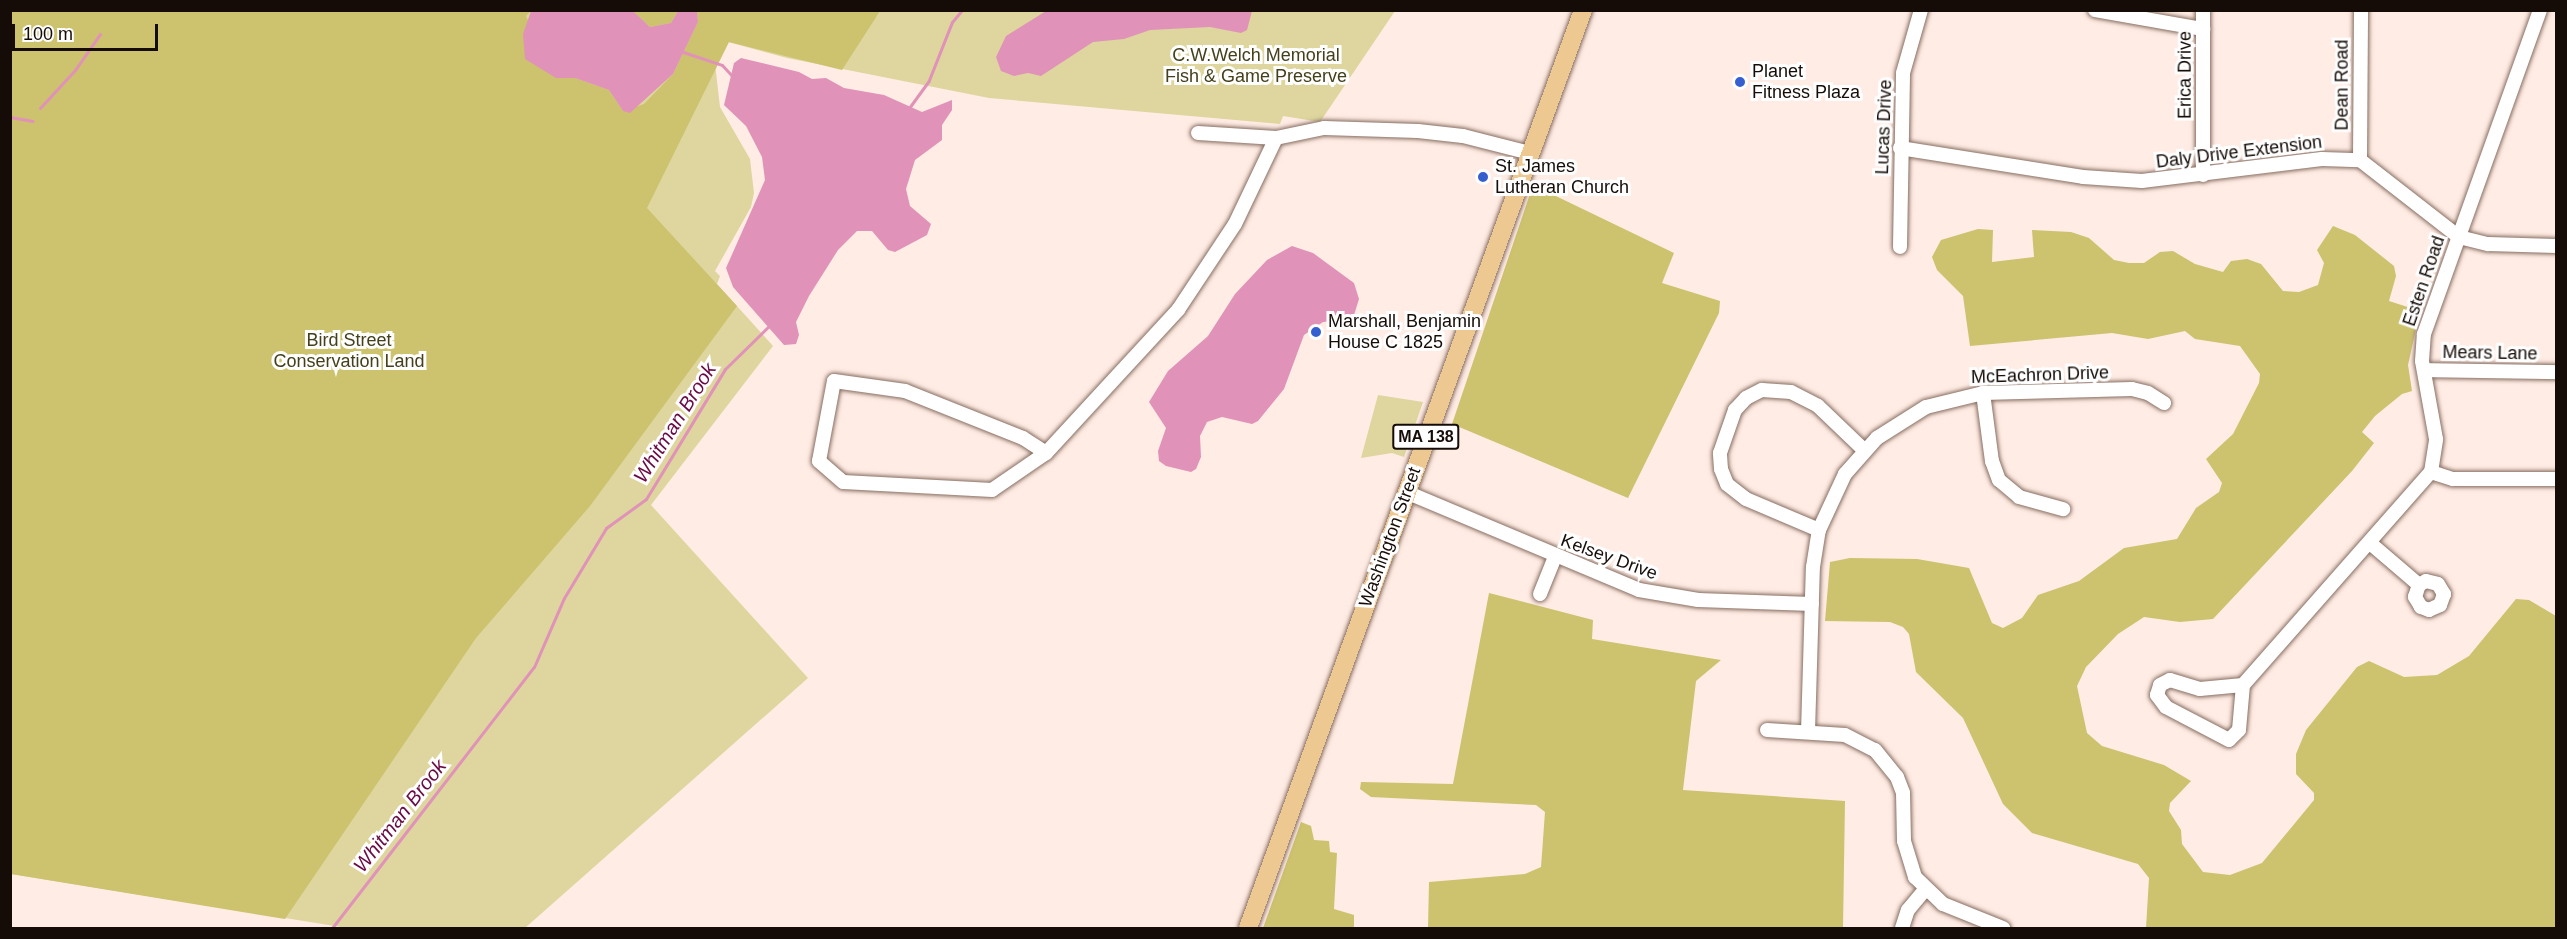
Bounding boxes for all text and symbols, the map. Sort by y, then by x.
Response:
scale bar [15,12,160,50]
text: 100 m [23,24,73,44]
street label: Erica Drive [2174,31,2196,119]
street label: Dean Road [2331,39,2353,131]
park label: C.W.Welch Memorial Fish & Game Preserve [1165,45,1347,88]
place label: Planet Fitness Plaza [1752,61,1860,104]
marker: Planet Fitness Plaza [1733,75,1747,89]
street label: Lucas Drive [1872,79,1896,175]
street label: Daly Drive Extension [2155,131,2323,173]
place label: St. James Lutheran Church [1495,156,1629,198]
marker: St. James Lutheran Church [1476,170,1490,184]
street label: Esten Road [2398,233,2450,329]
place label: Marshall, Benjamin House C 1825 [1328,311,1481,354]
marker: Marshall, Benjamin House C 1825 [1309,325,1323,339]
park label: Bird Street Conservation Land [273,330,425,372]
street label: Mears Lane [2442,341,2538,365]
water label: Whitman Brook [629,359,721,487]
street label: McEachron Drive [1971,362,2109,388]
road number: MA 138 [1392,424,1460,450]
street label: Washington Street [1355,464,1425,610]
street label: Kelsey Drive [1558,530,1660,584]
water label: Whitman Brook [348,755,452,877]

